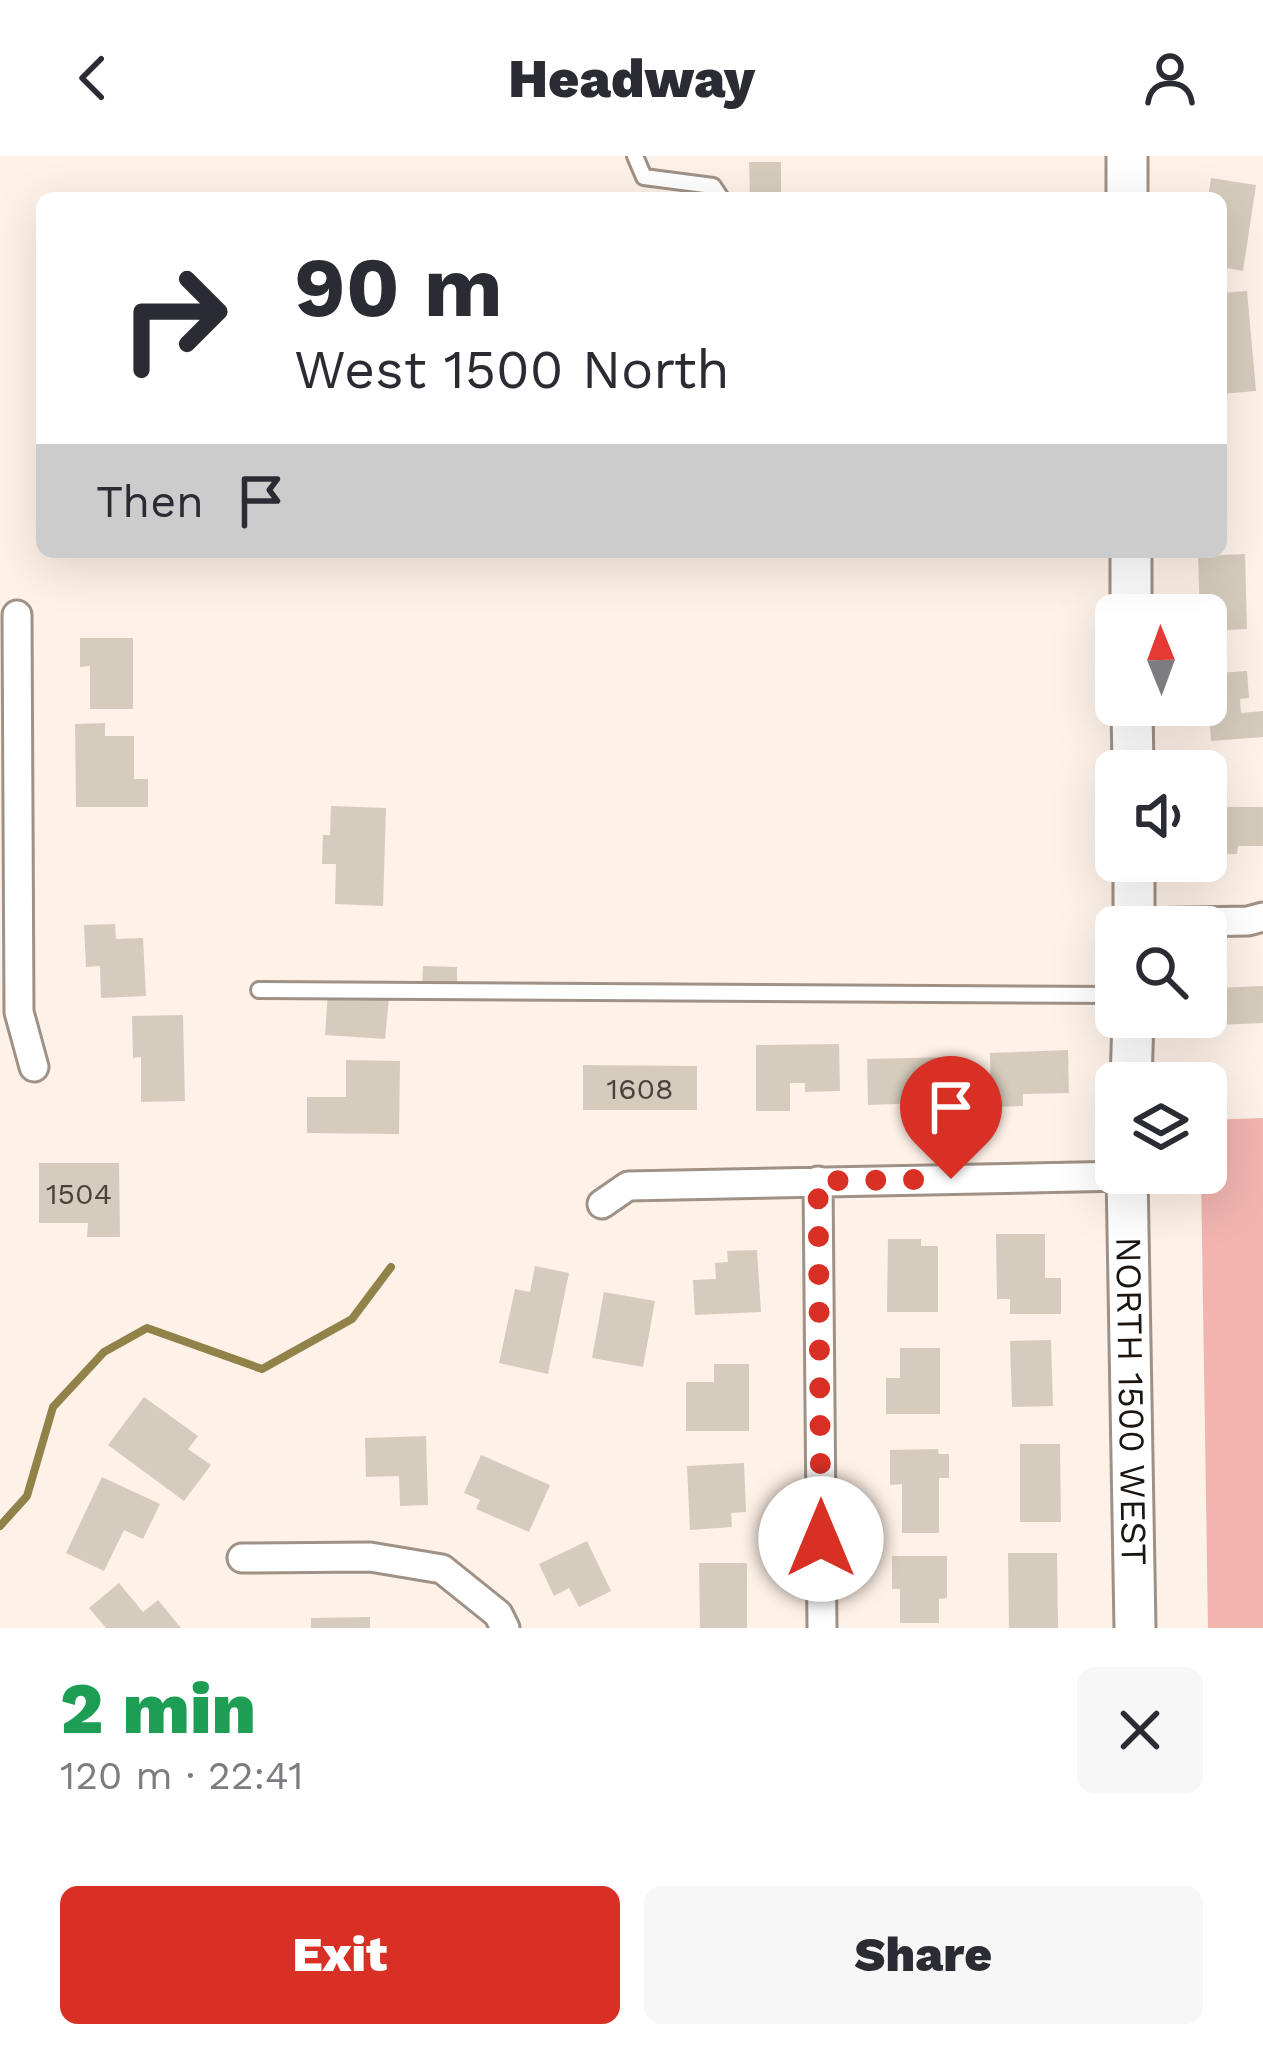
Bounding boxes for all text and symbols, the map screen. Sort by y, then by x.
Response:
icon: back [60,45,126,111]
icon: person [1137,45,1203,111]
text: Headway [508,47,755,110]
text: 90 m [294,238,503,336]
icon: right [96,240,252,396]
text: West 1500 North [294,338,730,401]
icon: arrive [228,468,294,534]
text: Then [96,475,204,528]
north arrow [1095,594,1227,726]
map controls [1095,594,1227,1194]
button: sound [1095,750,1227,882]
button: search [1095,906,1227,1038]
pin [900,1056,1002,1179]
button: layers [1095,1062,1227,1194]
house number: 1608 [606,1071,674,1106]
icon: arrive [918,1074,984,1140]
house number: 1504 [46,1176,112,1211]
street label: NORTH 1500 WEST [1107,1236,1155,1566]
position arrow [758,1476,884,1602]
text: 2 min [60,1666,256,1750]
button: close [1077,1667,1203,1793]
text: 120 m · 22:41 [60,1753,304,1798]
button: Exit [60,1886,620,2024]
button: Share [644,1886,1203,2024]

